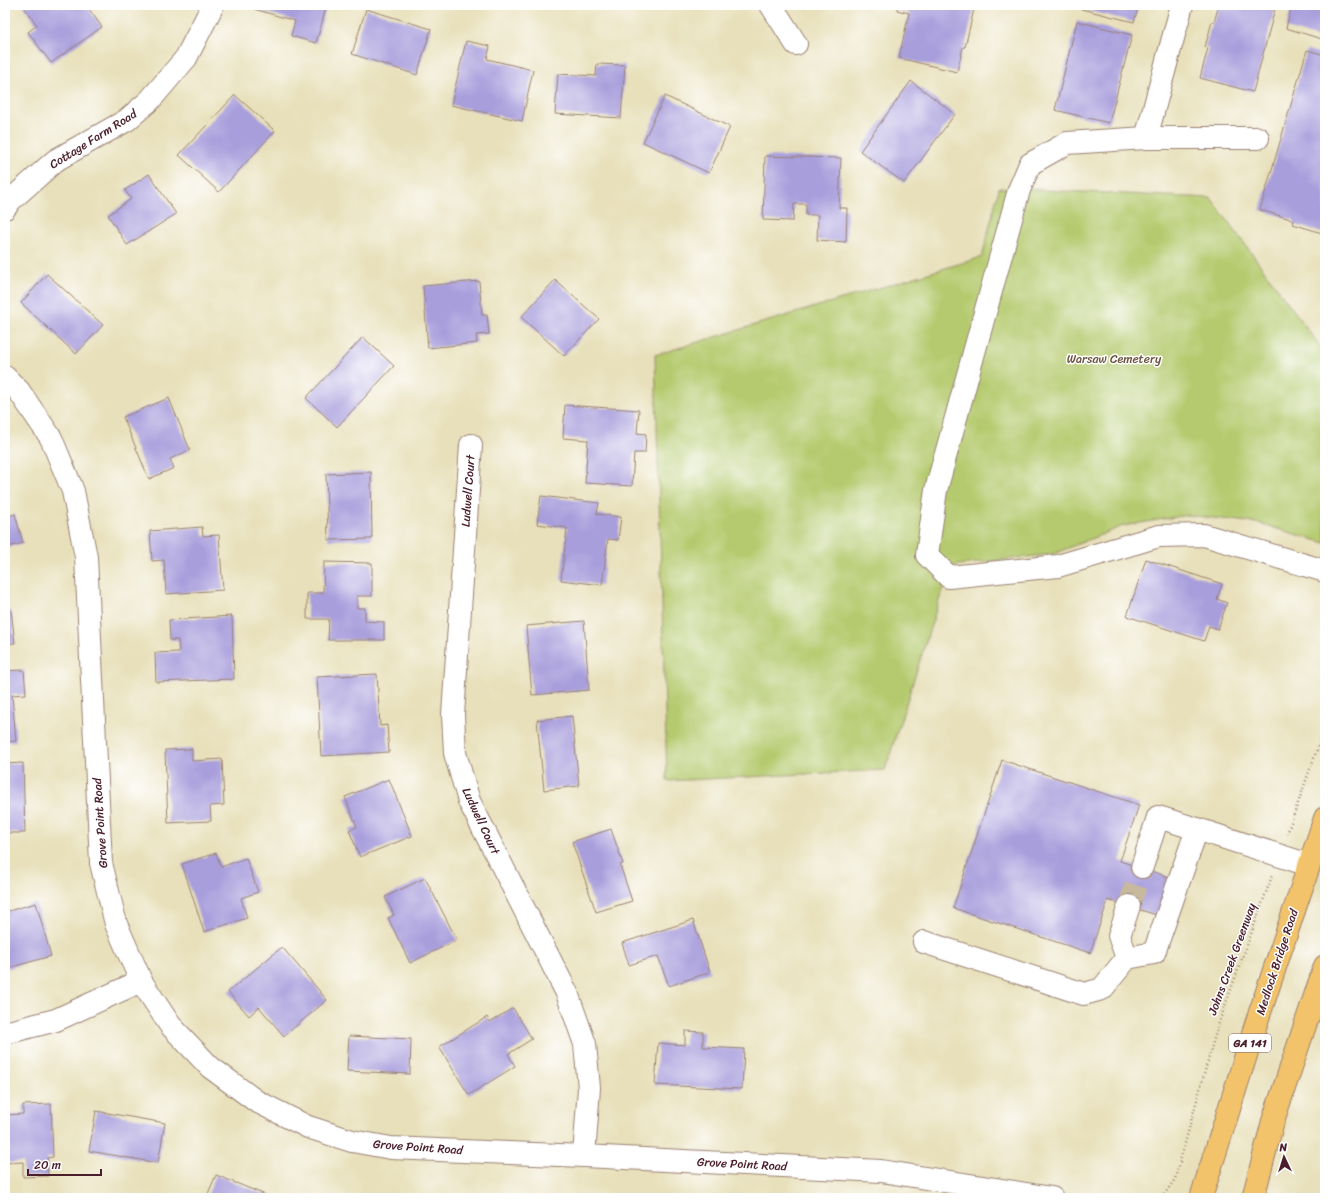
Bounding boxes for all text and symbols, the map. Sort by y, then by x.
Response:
street label: Cottage Farm Road [45,102,143,175]
park label: Warsaw Cemetery [1067,348,1162,370]
street label: Ludwell Court [455,453,482,528]
street label: Grove Point Road [86,777,114,869]
street label: Ludwell Court [456,784,507,859]
street label: Johns Creek Greenway [1201,899,1263,1019]
street label: Medlock Bridge Road [1249,905,1305,1018]
road number: GA 141 [1229,1034,1271,1052]
street label: Grove Point Road [372,1133,464,1161]
north arrow [1264,1137,1304,1177]
text: N [1278,1138,1288,1157]
scale bar [28,1151,101,1177]
street label: Grove Point Road [696,1151,788,1177]
text: 20 m [34,1154,61,1176]

